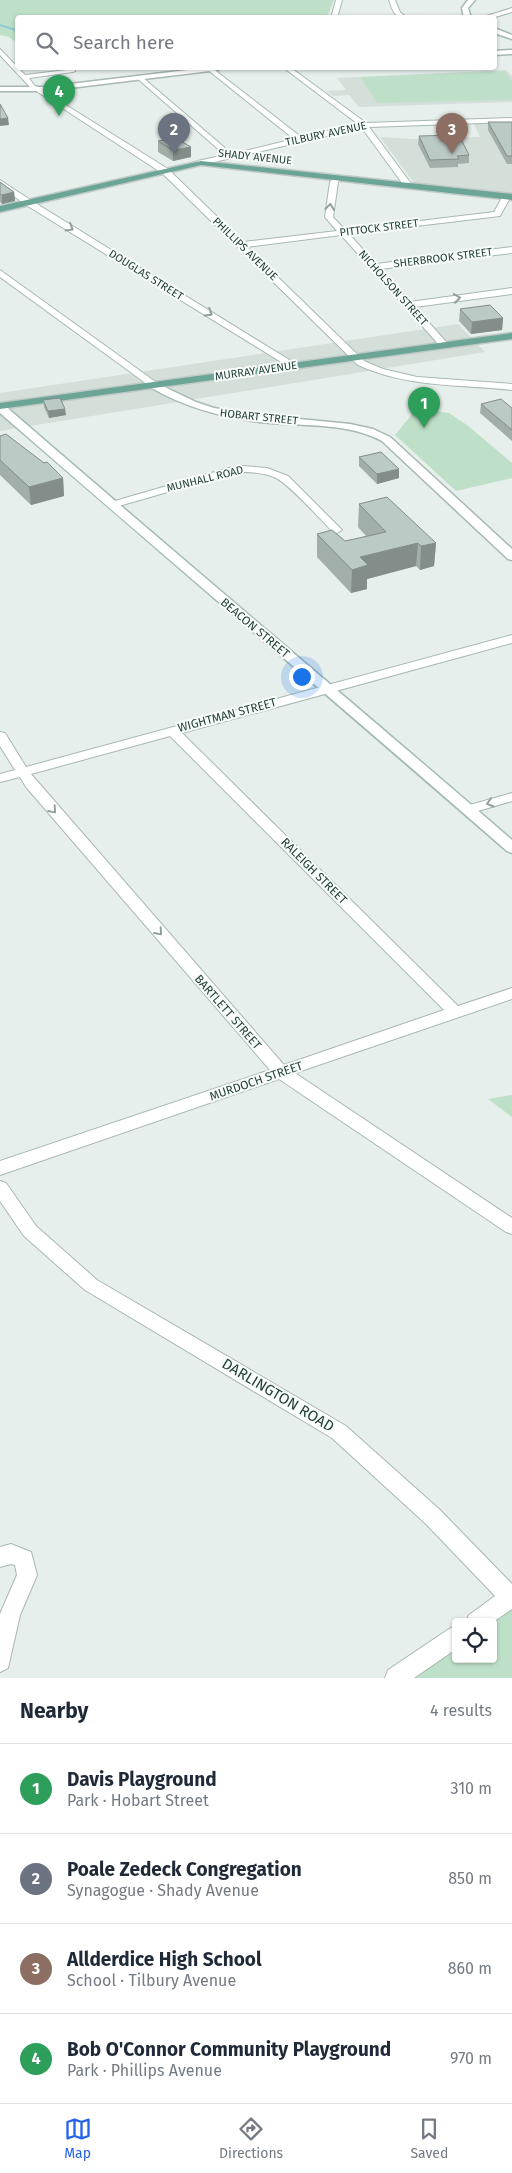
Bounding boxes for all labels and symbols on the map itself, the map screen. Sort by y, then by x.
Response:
pin: 4 [43,75,75,116]
pin: 2 [158,113,190,154]
pin: 3 [436,113,468,154]
street label: TILBURY AVENUE [284,119,368,149]
street label: SHADY AVENUE [217,147,293,167]
one-way arrow [325,203,335,212]
street label: PHILLIPS AVENUE [210,215,280,283]
street label: PITTOCK STREET [339,217,419,239]
one-way arrow [65,222,74,232]
street label: SHERBROOK STREET [393,245,493,271]
street label: DOUGLAS STREET [106,247,186,303]
street label: NICHOLSON STREET [356,248,430,329]
one-way arrow [453,293,461,304]
one-way arrow [203,307,212,317]
street label: MURRAY AVENUE [214,359,298,383]
pin: 1 [408,387,440,428]
street label: HOBART STREET [219,406,299,428]
street label: MUNHALL ROAD [165,463,245,495]
street label: BEACON STREET [218,595,293,661]
your location [289,664,315,690]
street label: WIGHTMAN STREET [176,695,279,735]
one-way arrow [486,798,495,808]
one-way arrow [47,804,56,813]
street label: RALEIGH STREET [278,835,351,908]
one-way arrow [154,927,163,936]
street label: BARTLETT STREET [192,972,265,1053]
street label: MURDOCH STREET [208,1058,305,1103]
street label: DARLINGTON ROAD [219,1354,337,1436]

